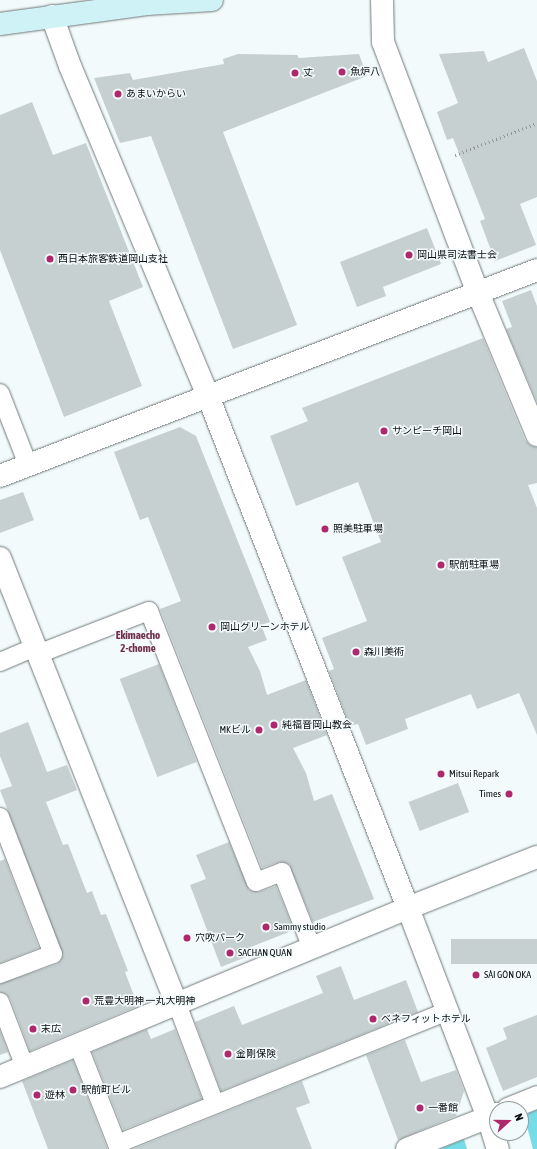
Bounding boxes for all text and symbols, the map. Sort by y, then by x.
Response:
place label: 魚炉八 [350,66,380,78]
place label: 丈 [303,67,313,79]
marker: 魚炉八 [337,67,347,77]
marker: 丈 [290,68,300,78]
place label: あまいからい [126,88,186,100]
marker: あまいからい [113,89,123,99]
place label: 岡山県司法書士会 [417,249,497,261]
marker: 岡山県司法書士会 [404,250,414,260]
place label: 西日本旅客鉄道岡山支社 [58,253,168,265]
marker: 西日本旅客鉄道岡山支社 [45,254,55,264]
place label: サンピーチ岡山 [392,425,462,437]
marker: サンピーチ岡山 [379,426,389,436]
place label: 照美駐車場 [333,523,383,535]
marker: 照美駐車場 [320,524,330,534]
place label: 駅前駐車場 [449,559,499,571]
marker: 駅前駐車場 [436,560,446,570]
place label: 岡山グリーンホテル [220,621,310,633]
marker: 岡山グリーンホテル [207,622,217,632]
district label: Ekimaecho 2-chome [116,629,160,655]
place label: 森川美術 [364,646,404,658]
marker: 森川美術 [351,647,361,657]
place label: 純福音岡山教会 [282,719,352,731]
marker: 純福音岡山教会 [269,720,279,730]
place label: MKビル [219,724,251,736]
marker: MKビル [254,725,264,735]
place label: Mitsui Repark [449,768,499,780]
marker: Mitsui Repark [436,769,446,779]
place label: Times [479,788,501,800]
marker: Times [504,789,514,799]
place label: Sammy studio [274,921,326,933]
marker: Sammy studio [261,922,271,932]
place label: 穴吹パーク [195,932,245,944]
marker: 穴吹パーク [182,933,192,943]
place label: SACHAN QUAN [238,947,292,959]
marker: SACHAN QUAN [225,948,235,958]
place label: SÀI GÒN OKA [484,969,531,981]
marker: SÀI GÒN OKA [471,970,481,980]
place label: 荒豊大明神 一丸大明神 [94,995,195,1007]
marker: 荒豊大明神 一丸大明神 [81,996,91,1006]
place label: ベネフィットホテル [381,1013,471,1025]
marker: ベネフィットホテル [368,1014,378,1024]
place label: 末広 [41,1023,61,1035]
marker: 末広 [28,1024,38,1034]
place label: 金剛保険 [236,1048,276,1060]
marker: 金剛保険 [223,1049,233,1059]
place label: 駅前町ビル [81,1084,131,1096]
marker: 駅前町ビル [68,1085,78,1095]
place label: 遊林 [45,1089,65,1101]
marker: 遊林 [32,1090,42,1100]
north arrow [489,1101,529,1141]
place label: 一番館 [428,1102,458,1114]
marker: 一番館 [415,1103,425,1113]
text: N [513,1112,526,1122]

